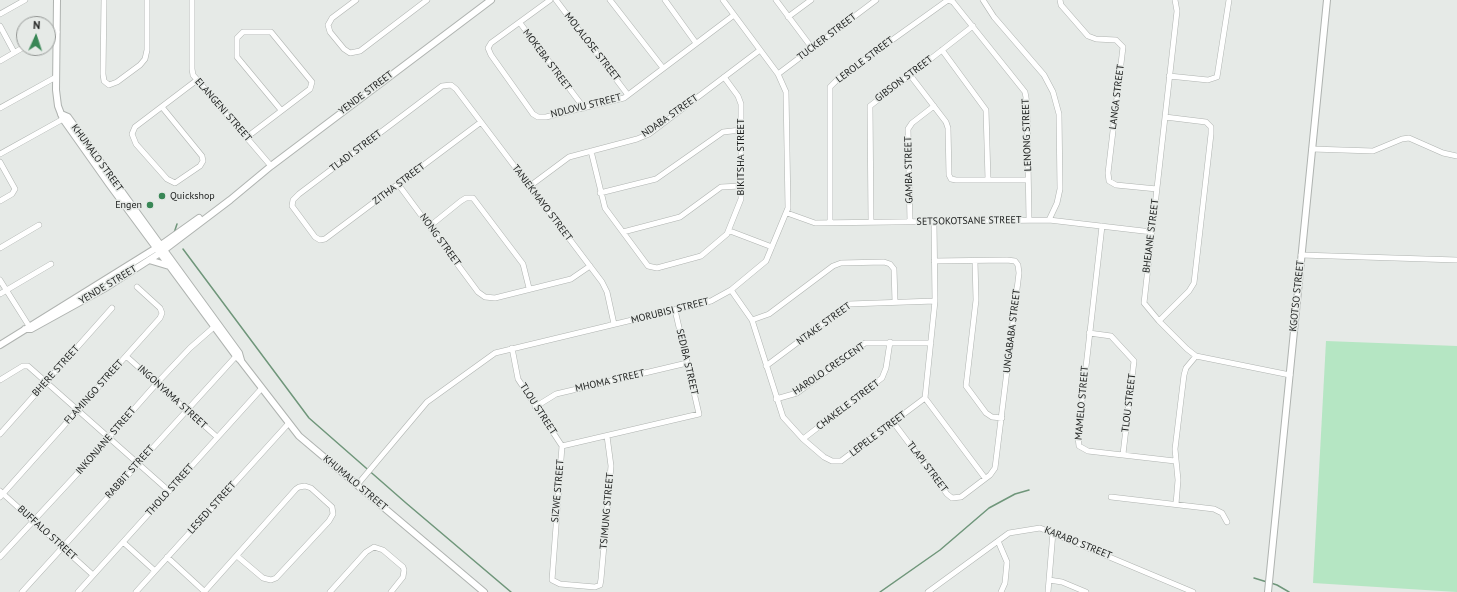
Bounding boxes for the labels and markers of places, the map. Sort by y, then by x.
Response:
place label: Quickshop [170,190,215,202]
marker: Quickshop [157,191,167,201]
place label: Engen [115,199,142,211]
marker: Engen [145,200,155,210]

